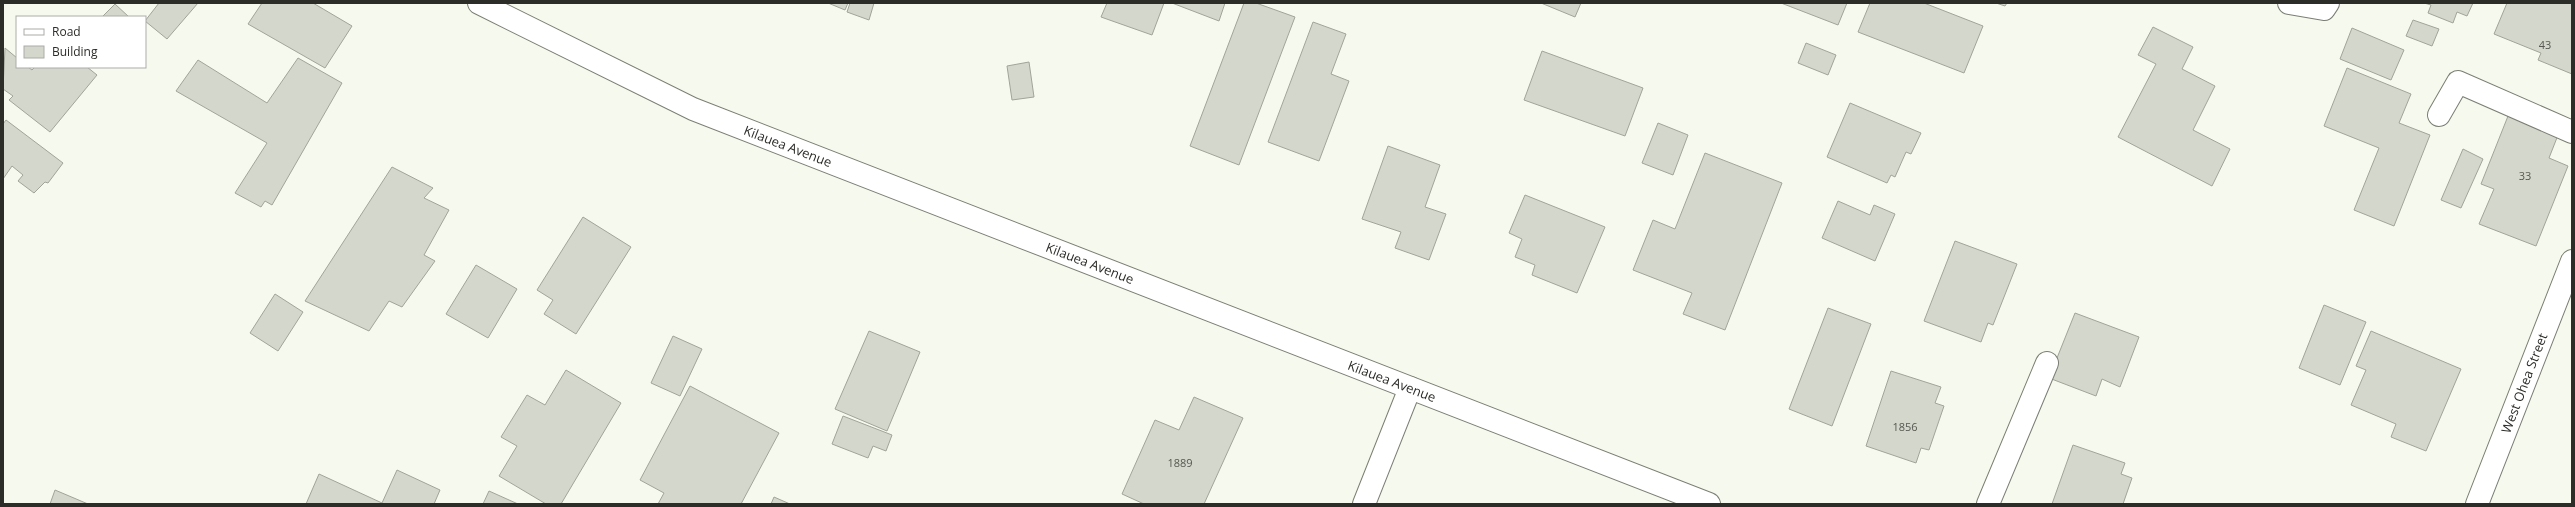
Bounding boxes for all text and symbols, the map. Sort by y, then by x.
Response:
legend [16,16,146,68]
text: Road [52,23,81,40]
house number: 43 [2539,37,2551,52]
text: Building [52,43,98,60]
street label: Kilauea Avenue [741,121,835,171]
house number: 33 [2519,168,2531,183]
street label: Kilauea Avenue [1043,238,1137,288]
street label: West Ohea Street [2497,330,2551,436]
street label: Kilauea Avenue [1345,356,1439,406]
house number: 1856 [1892,419,1918,434]
house number: 1889 [1167,455,1193,470]

